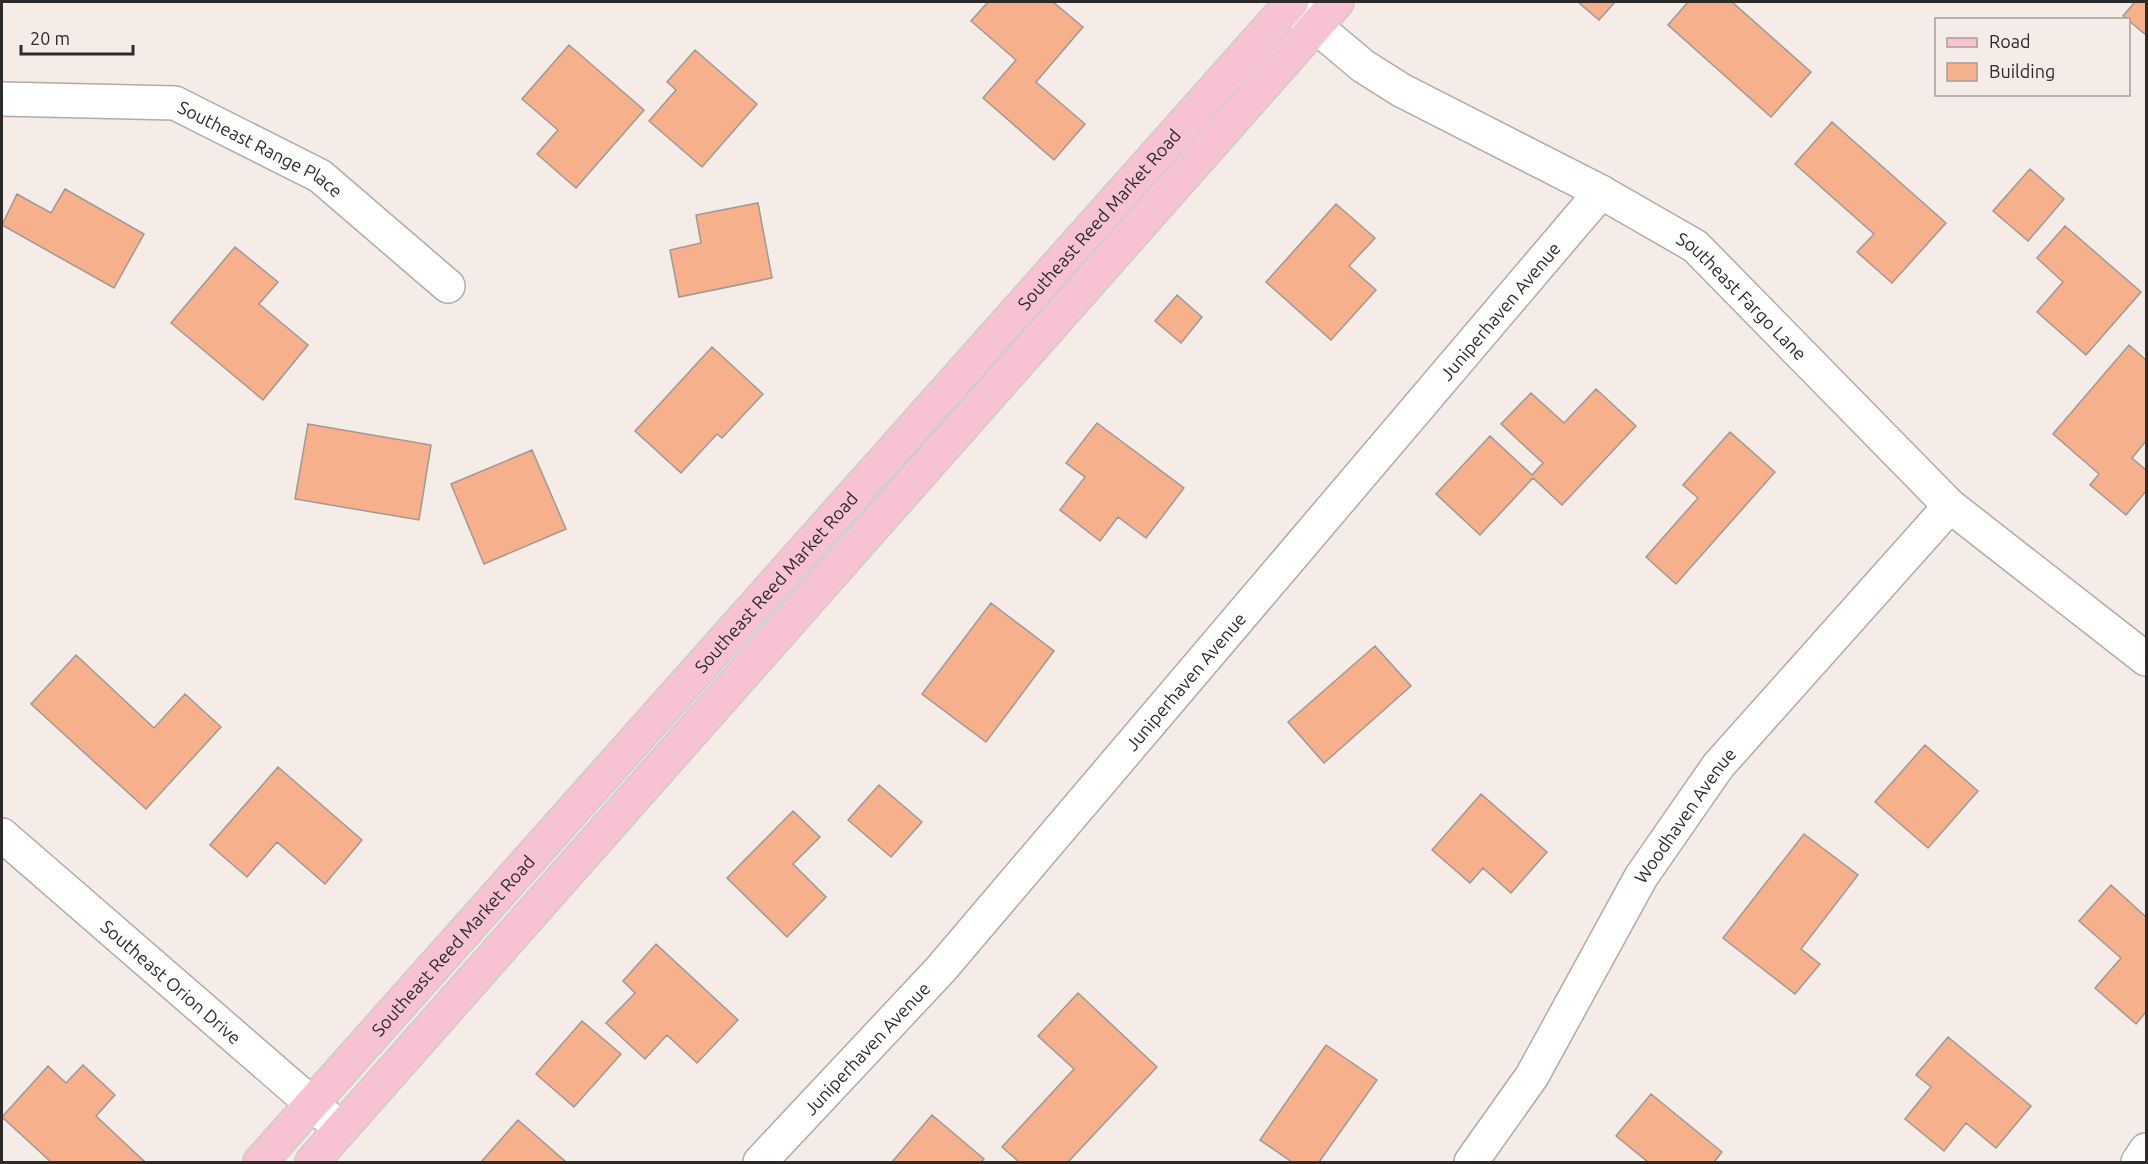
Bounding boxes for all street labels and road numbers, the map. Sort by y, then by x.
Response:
street label: Southeast Range Place [175,96,347,201]
street label: Southeast Reed Market Road [1013,125,1184,313]
street label: Southeast Fargo Lane [1673,228,1811,364]
street label: Juniperhaven Avenue [1436,238,1564,384]
street label: Southeast Reed Market Road [690,488,861,677]
street label: Juniperhaven Avenue [1121,608,1249,754]
street label: Woodhaven Avenue [1630,744,1740,887]
street label: Southeast Reed Market Road [367,851,538,1040]
street label: Southeast Orion Drive [97,916,245,1048]
street label: Juniperhaven Avenue [800,978,934,1119]

